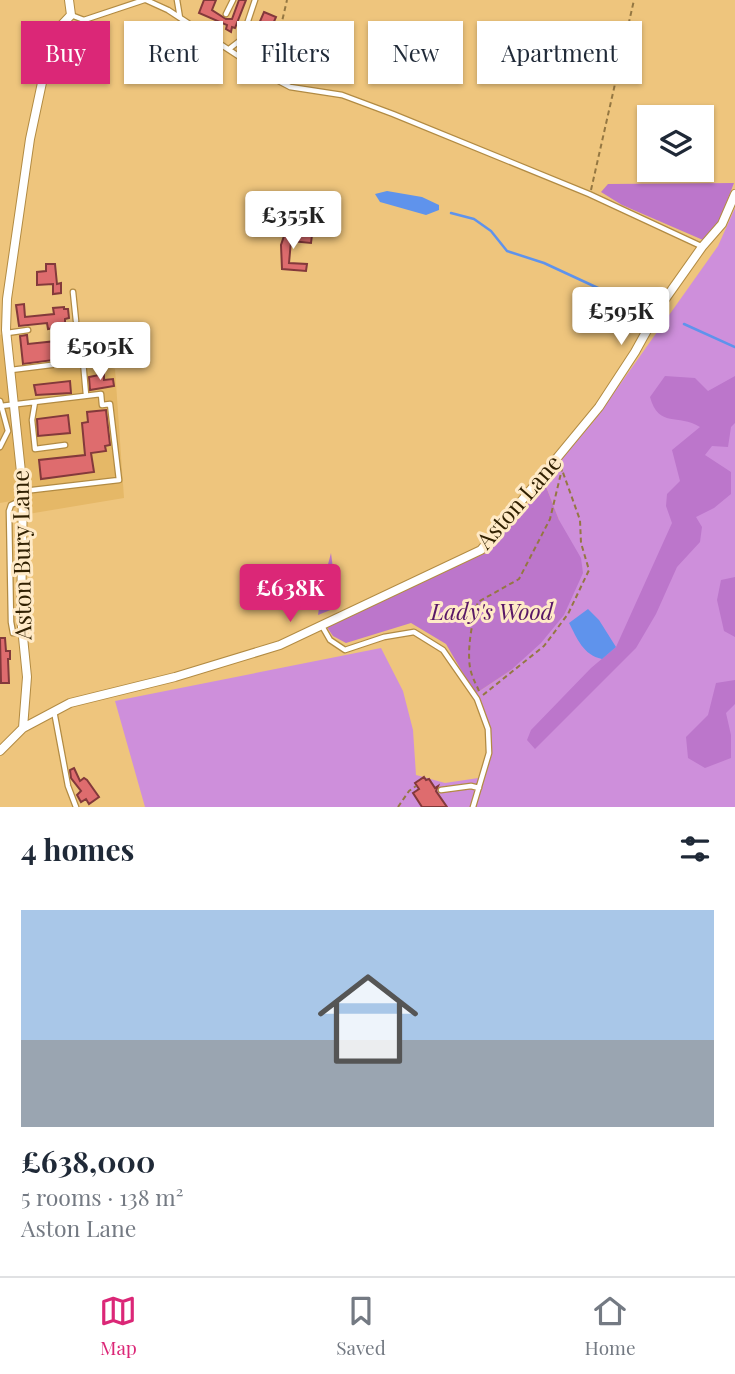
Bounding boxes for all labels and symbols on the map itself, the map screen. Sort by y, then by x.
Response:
pin: £355K [244,191,342,251]
pin: £595K [572,288,670,347]
pin: £505K [51,322,149,382]
street label: Aston Lane [468,447,567,555]
street label: Aston Bury Lane [4,470,37,641]
pin: £638K [241,564,339,624]
park label: Lady's Wood [430,595,554,626]

